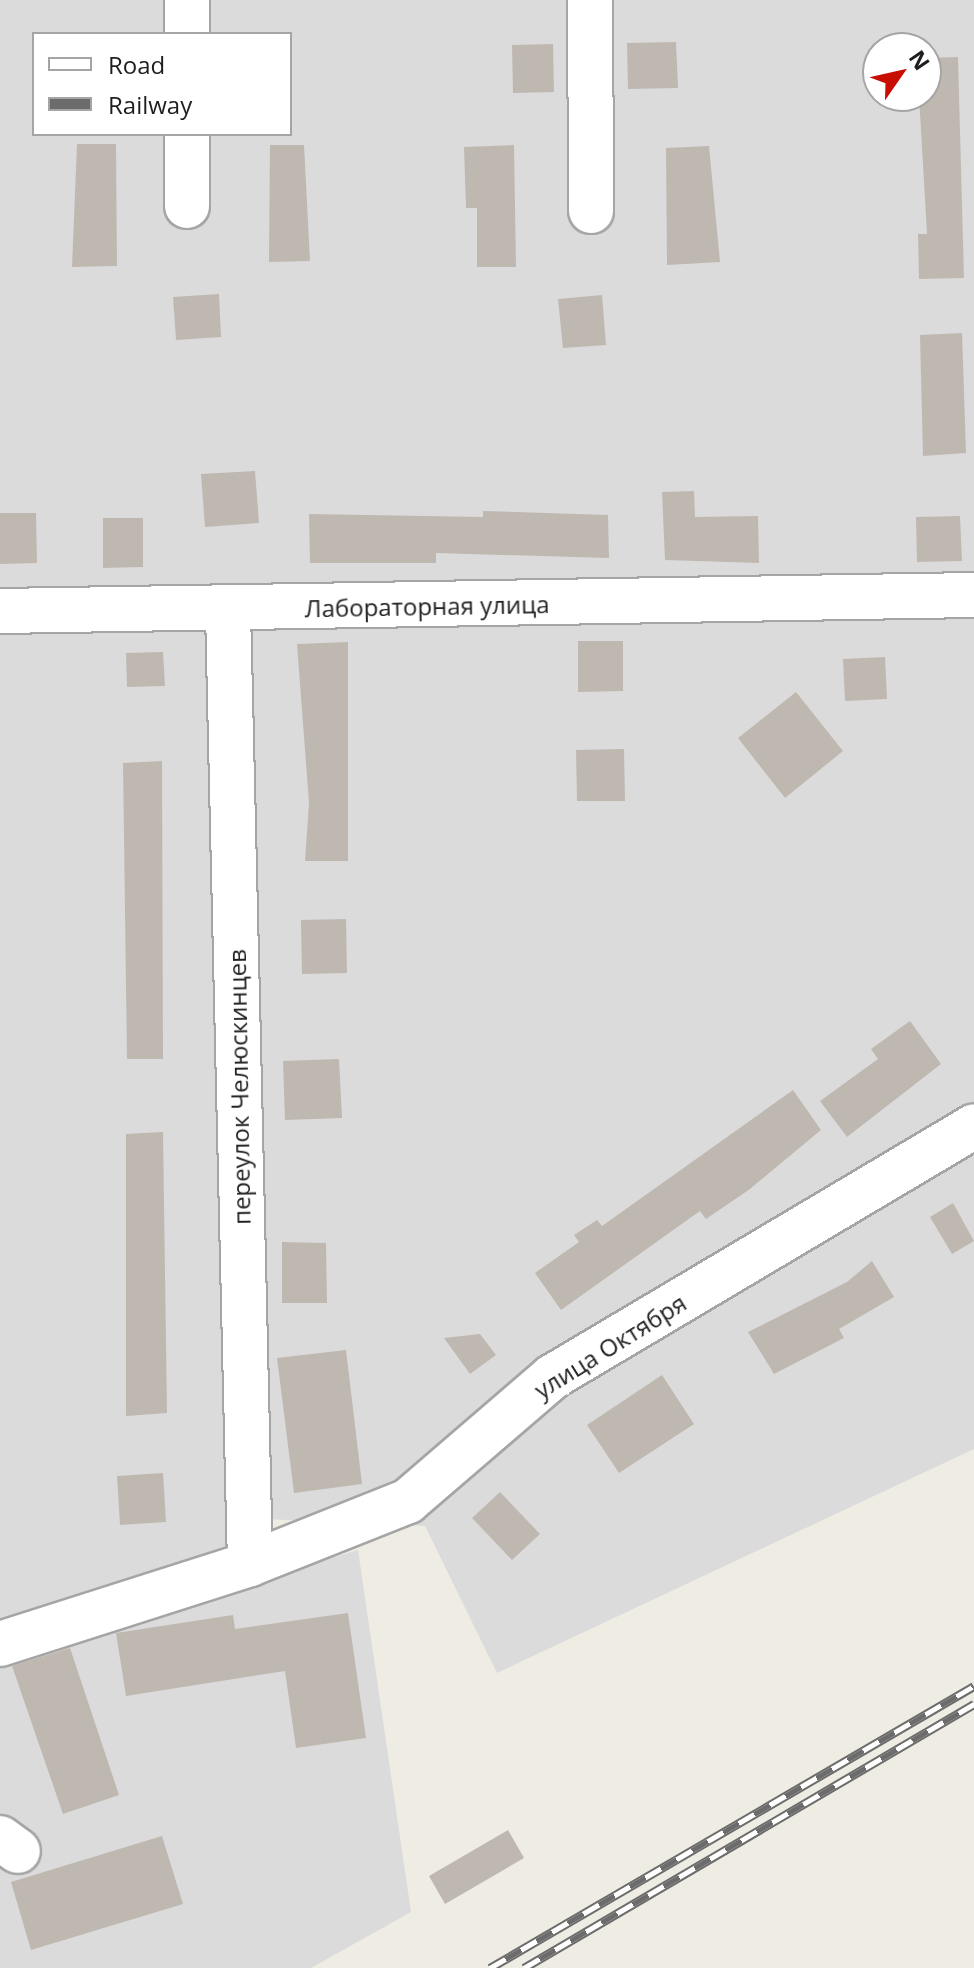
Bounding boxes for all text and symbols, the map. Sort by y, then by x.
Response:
legend [32,32,292,136]
north arrow [862,32,942,112]
text: N [903,44,938,75]
text: Road [108,48,165,81]
text: Railway [108,88,192,121]
street label: Лабораторная улица [304,589,550,623]
street label: переулок Челюскинцев [222,949,256,1225]
street label: улица Октября [529,1288,691,1404]

